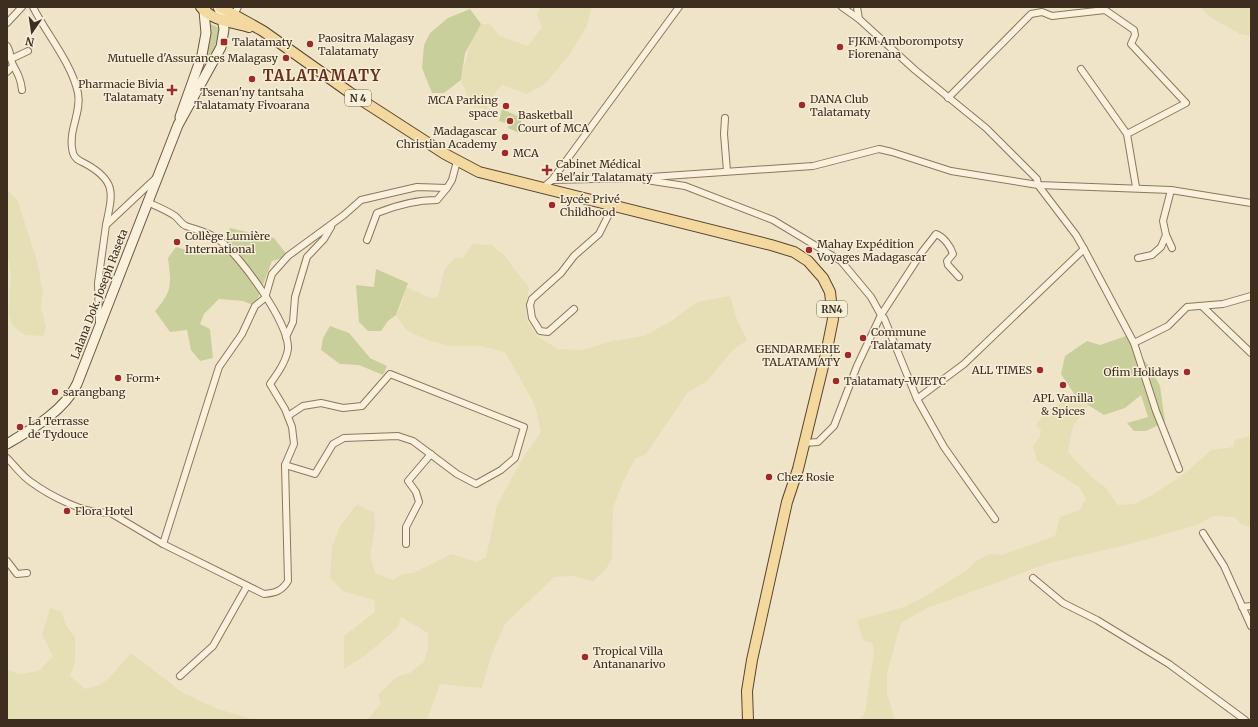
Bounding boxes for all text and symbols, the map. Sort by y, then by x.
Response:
north arrow [12,12,52,52]
place label: Paositra Malagasy Talatamaty [318,31,415,58]
text: N [24,34,36,50]
place label: FJKM Amborompotsy Fiorenana [848,34,964,61]
place label: Talatamaty [232,35,293,49]
marker: Talatamaty [219,37,229,47]
marker: Paositra Malagasy Talatamaty [305,39,315,49]
marker: FJKM Amborompotsy Fiorenana [835,42,845,52]
place label: Mutuelle d'Assurances Malagasy [107,51,279,65]
marker: Mutuelle d'Assurances Malagasy [281,53,291,63]
district label: TALATAMATY [263,66,381,85]
marker: Tsenan'ny tantsaha Talatamaty Fivoarana [247,74,257,84]
place label: Pharmacie Bivia Talatamaty [78,77,165,104]
marker: Pharmacie Bivia Talatamaty [167,85,177,95]
place label: Tsenan'ny tantsaha Talatamaty Fivoarana [194,85,310,112]
road number: N 4 [345,90,371,106]
place label: DANA Club Talatamaty [810,92,871,119]
place label: MCA Parking space [428,93,498,120]
marker: DANA Club Talatamaty [797,100,807,110]
marker: MCA Parking space [501,101,511,111]
place label: Basketball Court of MCA [518,108,589,135]
marker: Basketball Court of MCA [505,116,515,126]
place label: Madagascar Christian Academy [396,124,498,151]
marker: Madagascar Christian Academy [500,132,510,142]
place label: MCA [513,146,539,160]
marker: MCA [500,148,510,158]
place label: Cabinet Médical Bel'air Talatamaty [556,157,653,184]
marker: Cabinet Médical Bel'air Talatamaty [541,164,553,176]
place label: Lycée Privé Childhood [560,192,620,219]
marker: Lycée Privé Childhood [547,200,557,210]
street label: Lalana Dok. Joseph Raseta [68,227,130,361]
place label: Collège Lumière International [185,229,270,256]
marker: Collège Lumière International [172,237,182,247]
place label: Mahay Expédition Voyages Madagascar [816,237,926,264]
marker: Mahay Expédition Voyages Madagascar [804,245,814,255]
road number: RN4 [817,301,847,317]
place label: Commune Talatamaty [871,325,932,352]
marker: Commune Talatamaty [858,333,868,343]
place label: GENDARMERIE TALATAMATY [756,342,841,369]
marker: GENDARMERIE TALATAMATY [843,350,853,360]
place label: ALL TIMES [971,363,1032,377]
marker: ALL TIMES [1035,365,1045,375]
place label: Ofim Holidays [1104,365,1179,379]
marker: Ofim Holidays [1182,367,1192,377]
place label: Form+ [126,371,161,385]
marker: Form+ [113,373,123,383]
place label: Talatamaty-WIETC [844,374,946,388]
marker: Talatamaty-WIETC [831,376,841,386]
marker: APL Vanilla & Spices [1058,380,1068,390]
place label: sarangbang [63,385,126,399]
marker: sarangbang [50,387,60,397]
place label: APL Vanilla & Spices [1032,391,1093,418]
place label: La Terrasse de Tydouce [28,414,89,441]
marker: La Terrasse de Tydouce [15,422,25,432]
place label: Chez Rosie [777,470,835,484]
marker: Chez Rosie [764,472,774,482]
place label: Flora Hotel [75,504,134,518]
marker: Flora Hotel [62,506,72,516]
place label: Tropical Villa Antananarivo [592,644,666,671]
marker: Tropical Villa Antananarivo [580,652,590,662]

